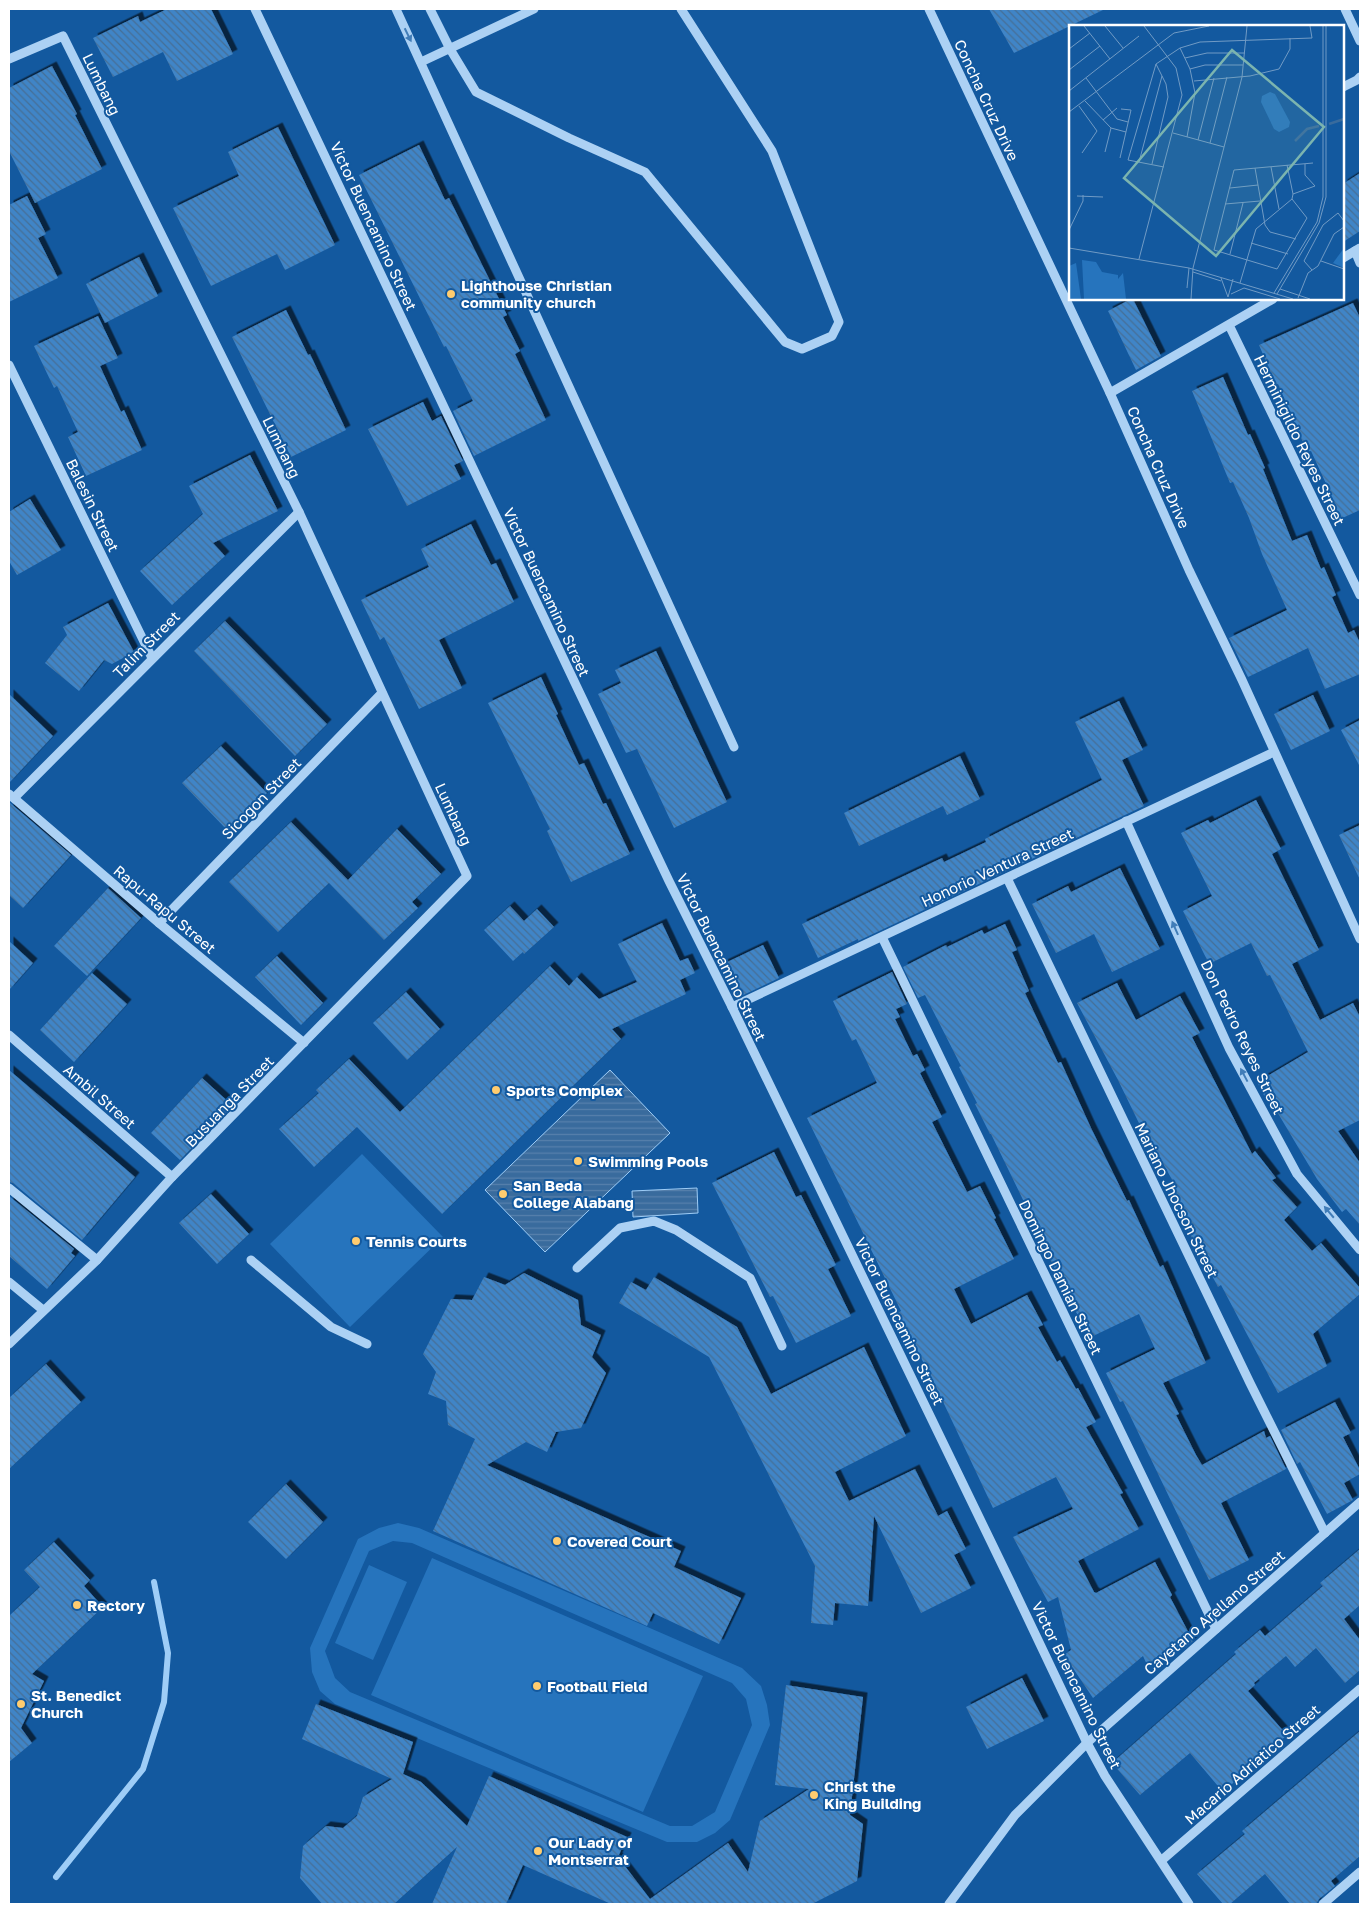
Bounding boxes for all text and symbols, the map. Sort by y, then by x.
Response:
inset map [1069,25,1344,300]
one-way arrow [404,28,413,43]
street label: Concha Cruz Drive [951,36,1023,164]
street label: Lumbang [79,50,125,118]
street label: Victor Buencamino Street [327,139,421,313]
place label: Lighthouse Christian community church [461,276,612,311]
marker: Lighthouse Christian community church [445,288,457,300]
street label: Herminigildo Reyes Street [1251,352,1349,528]
street label: Concha Cruz Drive [1124,403,1194,531]
street label: Lumbang [259,413,305,481]
street label: Balesin Street [63,456,123,554]
street label: Victor Buencamino Street [500,505,594,679]
street label: Talim Street [109,607,183,681]
street label: Sicogon Street [218,753,304,843]
street label: Lumbang [432,780,476,848]
street label: Honorio Ventura Street [918,824,1076,910]
street label: Rapu-Rapu Street [110,861,220,957]
street label: Victor Buencamino Street [674,870,770,1044]
one-way arrow [1170,921,1178,935]
street label: Don Pedro Reyes Street [1198,957,1288,1117]
street label: Busuanga Street [181,1052,277,1150]
street label: Ambil Street [60,1060,140,1132]
one-way arrow [1240,1068,1248,1082]
place label: Sports Complex [506,1081,623,1099]
marker: Sports Complex [490,1084,502,1096]
street label: Mariano Jhocson Street [1131,1119,1223,1281]
place label: Swimming Pools [588,1152,708,1170]
marker: Swimming Pools [572,1155,584,1167]
place label: San Beda College Alabang [513,1176,634,1211]
marker: San Beda College Alabang [497,1188,509,1200]
street label: Domingo Damian Street [1016,1197,1106,1357]
one-way arrow [1323,1207,1335,1219]
place label: Tennis Courts [366,1232,467,1250]
street label: Victor Buencamino Street [852,1234,948,1408]
marker: Tennis Courts [350,1235,362,1247]
place label: Covered Court [567,1532,672,1550]
marker: Covered Court [551,1535,563,1547]
street label: Cayetano Arellano Street [1140,1546,1288,1678]
place label: Rectory [87,1596,145,1614]
street label: Victor Buencamino Street [1029,1598,1125,1772]
marker: Rectory [71,1599,83,1611]
place label: Football Field [547,1677,648,1695]
marker: Football Field [531,1680,543,1692]
place label: St. Benedict Church [31,1686,121,1721]
marker: St. Benedict Church [15,1698,27,1710]
street label: Macario Adriatico Street [1181,1700,1323,1828]
place label: Christ the King Building [824,1777,921,1812]
marker: Christ the King Building [808,1789,820,1801]
place label: Our Lady of Montserrat [548,1833,632,1868]
marker: Our Lady of Montserrat [532,1845,544,1857]

